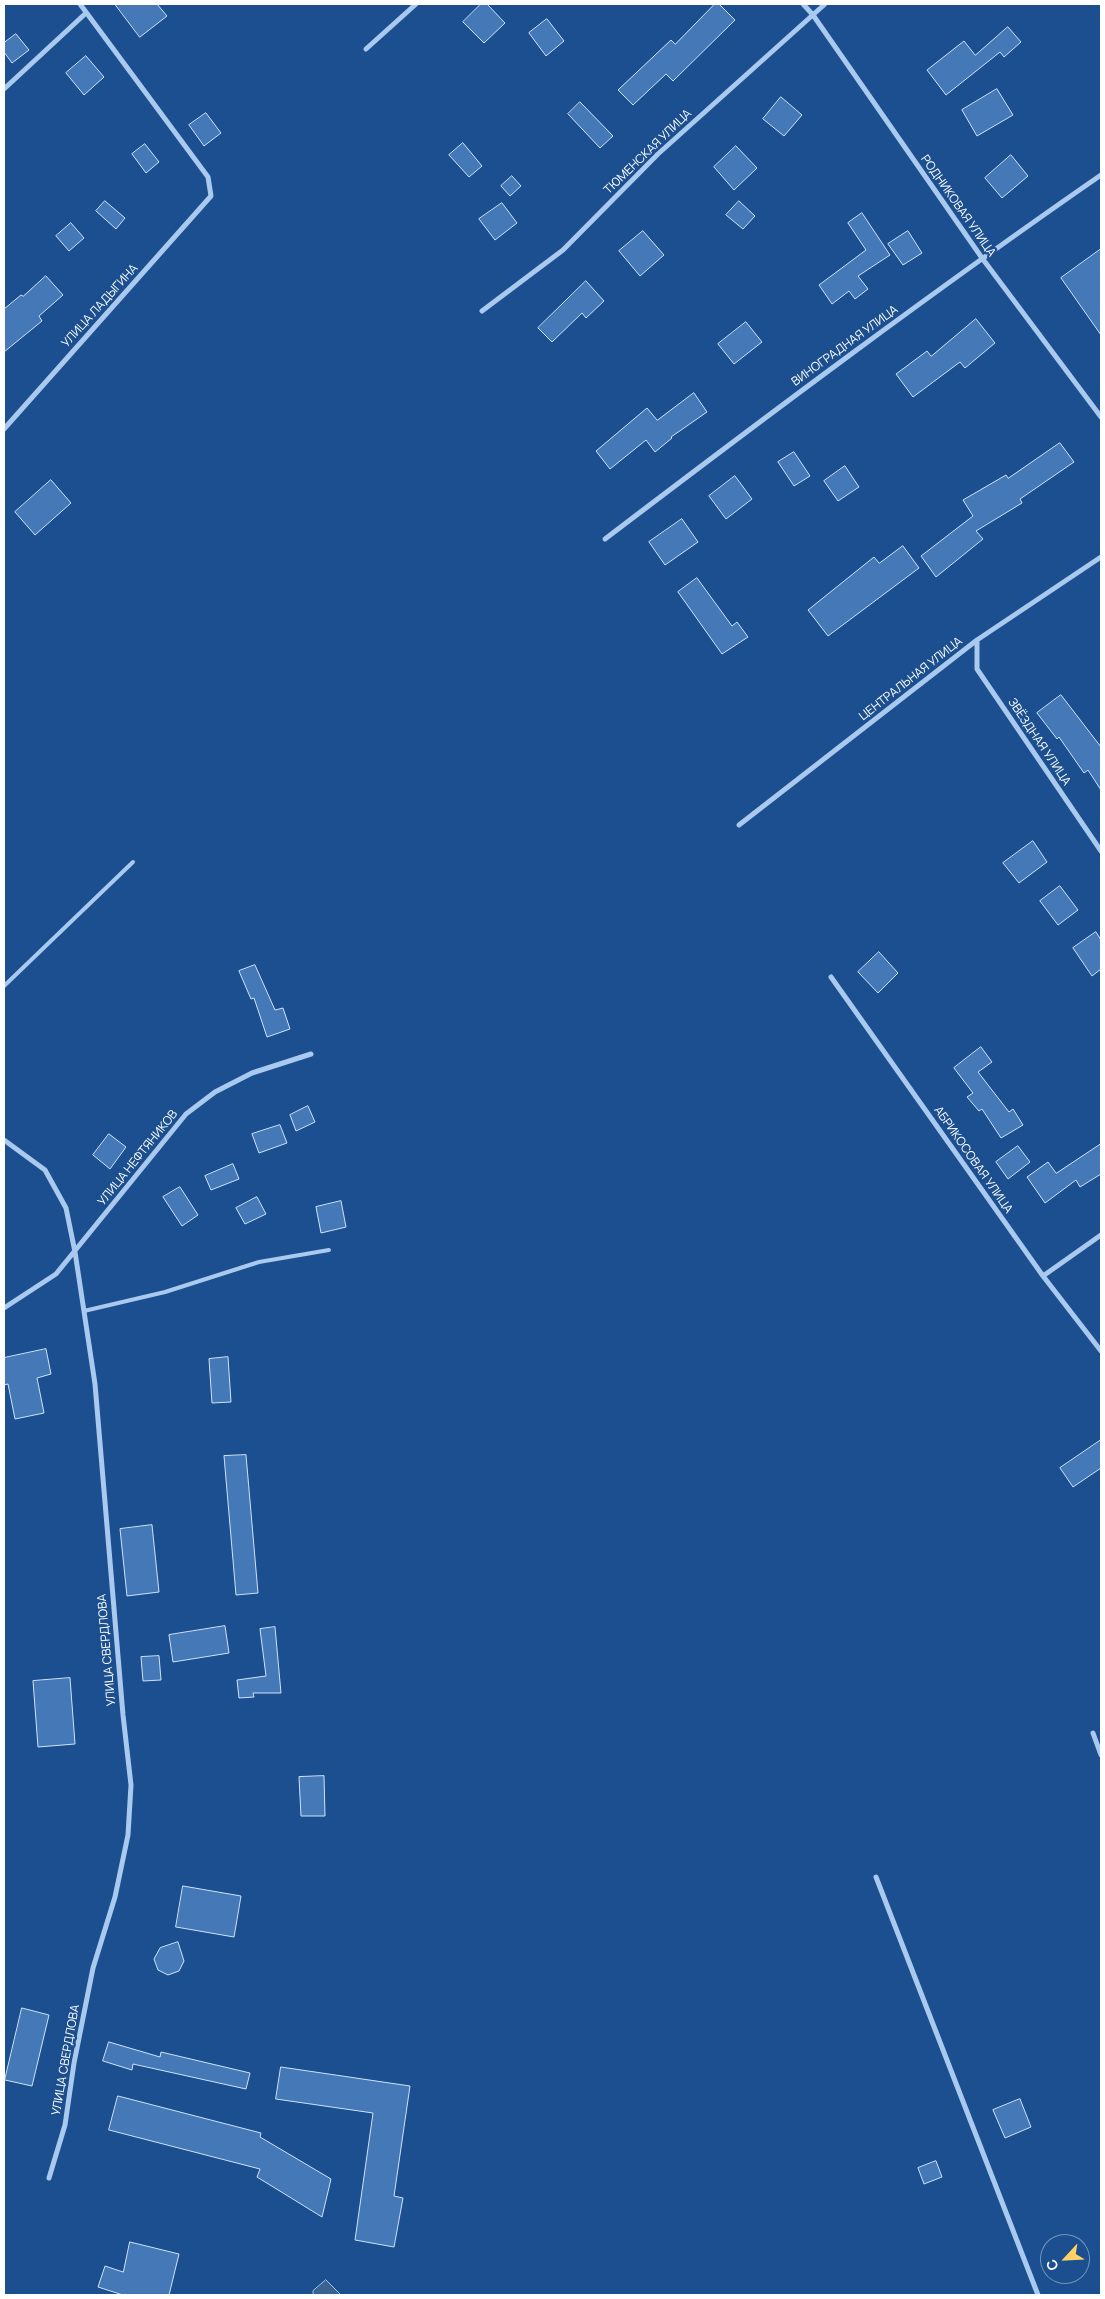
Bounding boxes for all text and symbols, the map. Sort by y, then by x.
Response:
street label: ТЮМЕНСКАЯ УЛИЦА [601,107,695,197]
street label: РОДНИКОВАЯ УЛИЦА [917,152,999,260]
street label: УЛИЦА ЛАДЫГИНА [59,261,141,351]
street label: ВИНОГРАДНАЯ УЛИЦА [789,303,901,389]
street label: ЦЕНТРАЛЬНАЯ УЛИЦА [857,634,965,724]
street label: ЗВЁЗДНАЯ УЛИЦА [1004,696,1074,788]
street label: АБРИКОСОВАЯ УЛИЦА [931,1104,1015,1216]
street label: УЛИЦА НЕФТЯНИКОВ [95,1107,181,1209]
street label: УЛИЦА СВЕРДЛОВА [95,1593,119,1707]
street label: УЛИЦА СВЕРДЛОВА [49,2003,83,2117]
north arrow [1040,2234,1090,2284]
text: С [1041,2256,1063,2274]

